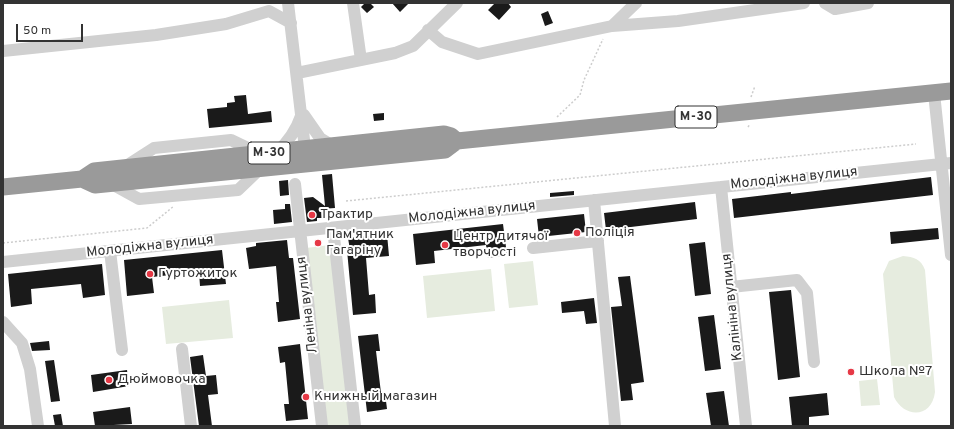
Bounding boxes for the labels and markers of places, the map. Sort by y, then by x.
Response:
place label: Трактир [320,207,373,223]
marker: Трактир [307,210,317,220]
place label: Поліція [585,225,635,241]
place label: Пам'ятник Гагаріну [326,227,394,260]
marker: Поліція [572,228,582,238]
place label: Центр дитячої творчості [453,229,548,262]
marker: Пам'ятник Гагаріну [313,238,323,248]
marker: Центр дитячої творчості [440,240,450,250]
place label: Гуртожиток [158,266,237,282]
marker: Гуртожиток [145,269,155,279]
place label: Школа №7 [859,364,932,380]
marker: Школа №7 [846,367,856,377]
place label: Дюймовочка [117,372,206,388]
marker: Дюймовочка [104,375,114,385]
place label: Книжный магазин [314,389,437,405]
marker: Книжный магазин [301,392,311,402]

